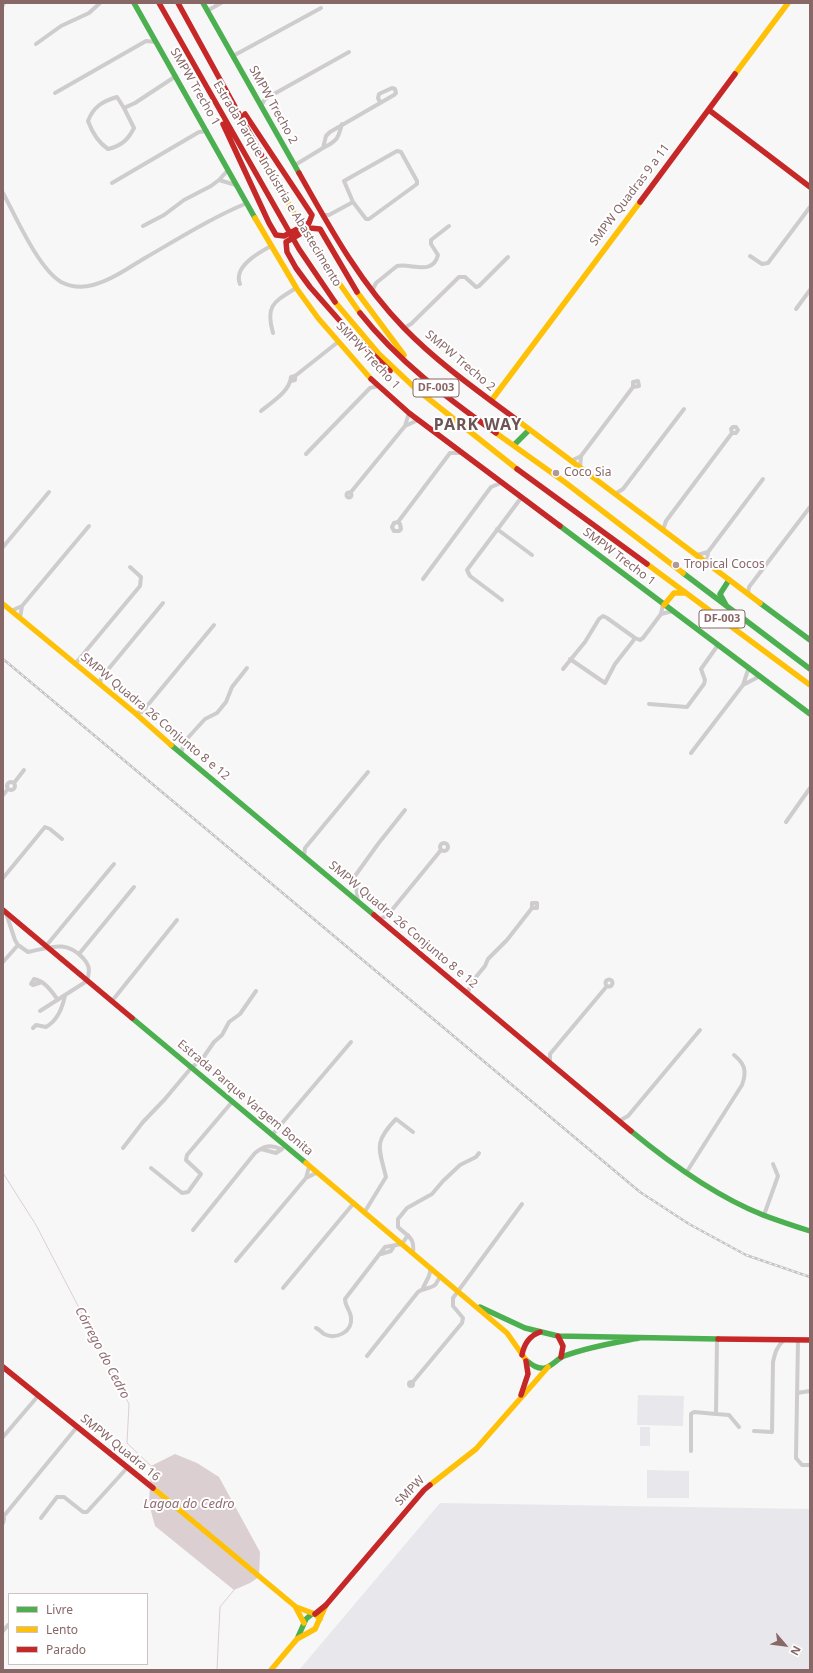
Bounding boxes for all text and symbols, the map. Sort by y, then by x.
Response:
street label: SMPW Trecho 1 [167,46,223,128]
street label: SMPW Trecho 2 [246,63,300,147]
street label: Estrada Parque Indústria e Abastecimento [210,79,344,289]
street label: SMPW Quadras 9 a 11 [587,141,673,249]
street label: SMPW Trecho 1 [333,319,403,393]
street label: SMPW Trecho 2 [422,328,498,394]
road number: DF-003 [413,379,459,397]
district label: PARK WAY [434,415,522,435]
place label: Coco Sia [564,466,611,480]
marker: Coco Sia [551,468,561,478]
street label: SMPW Trecho 1 [580,525,658,589]
place label: Tropical Cocos [684,558,765,572]
marker: Tropical Cocos [671,560,681,570]
road number: DF-003 [699,610,745,628]
street label: SMPW Quadra 26 Conjunto 8 e 12 [78,650,232,784]
street label: SMPW Quadra 26 Conjunto 8 e 12 [326,858,480,992]
street label: Estrada Parque Vargem Bonita [174,1037,316,1159]
water label: Córrego do Cedro [71,1304,133,1402]
street label: SMPW Quadra 16 [77,1412,163,1484]
street label: SMPW [392,1473,428,1509]
water label: Lagoa do Cedro [143,1496,235,1512]
legend [8,1593,148,1665]
text: Livre [46,1601,73,1618]
text: Lento [46,1621,78,1638]
north arrow [765,1625,805,1665]
text: Parado [46,1641,86,1658]
text: N [787,1643,805,1658]

